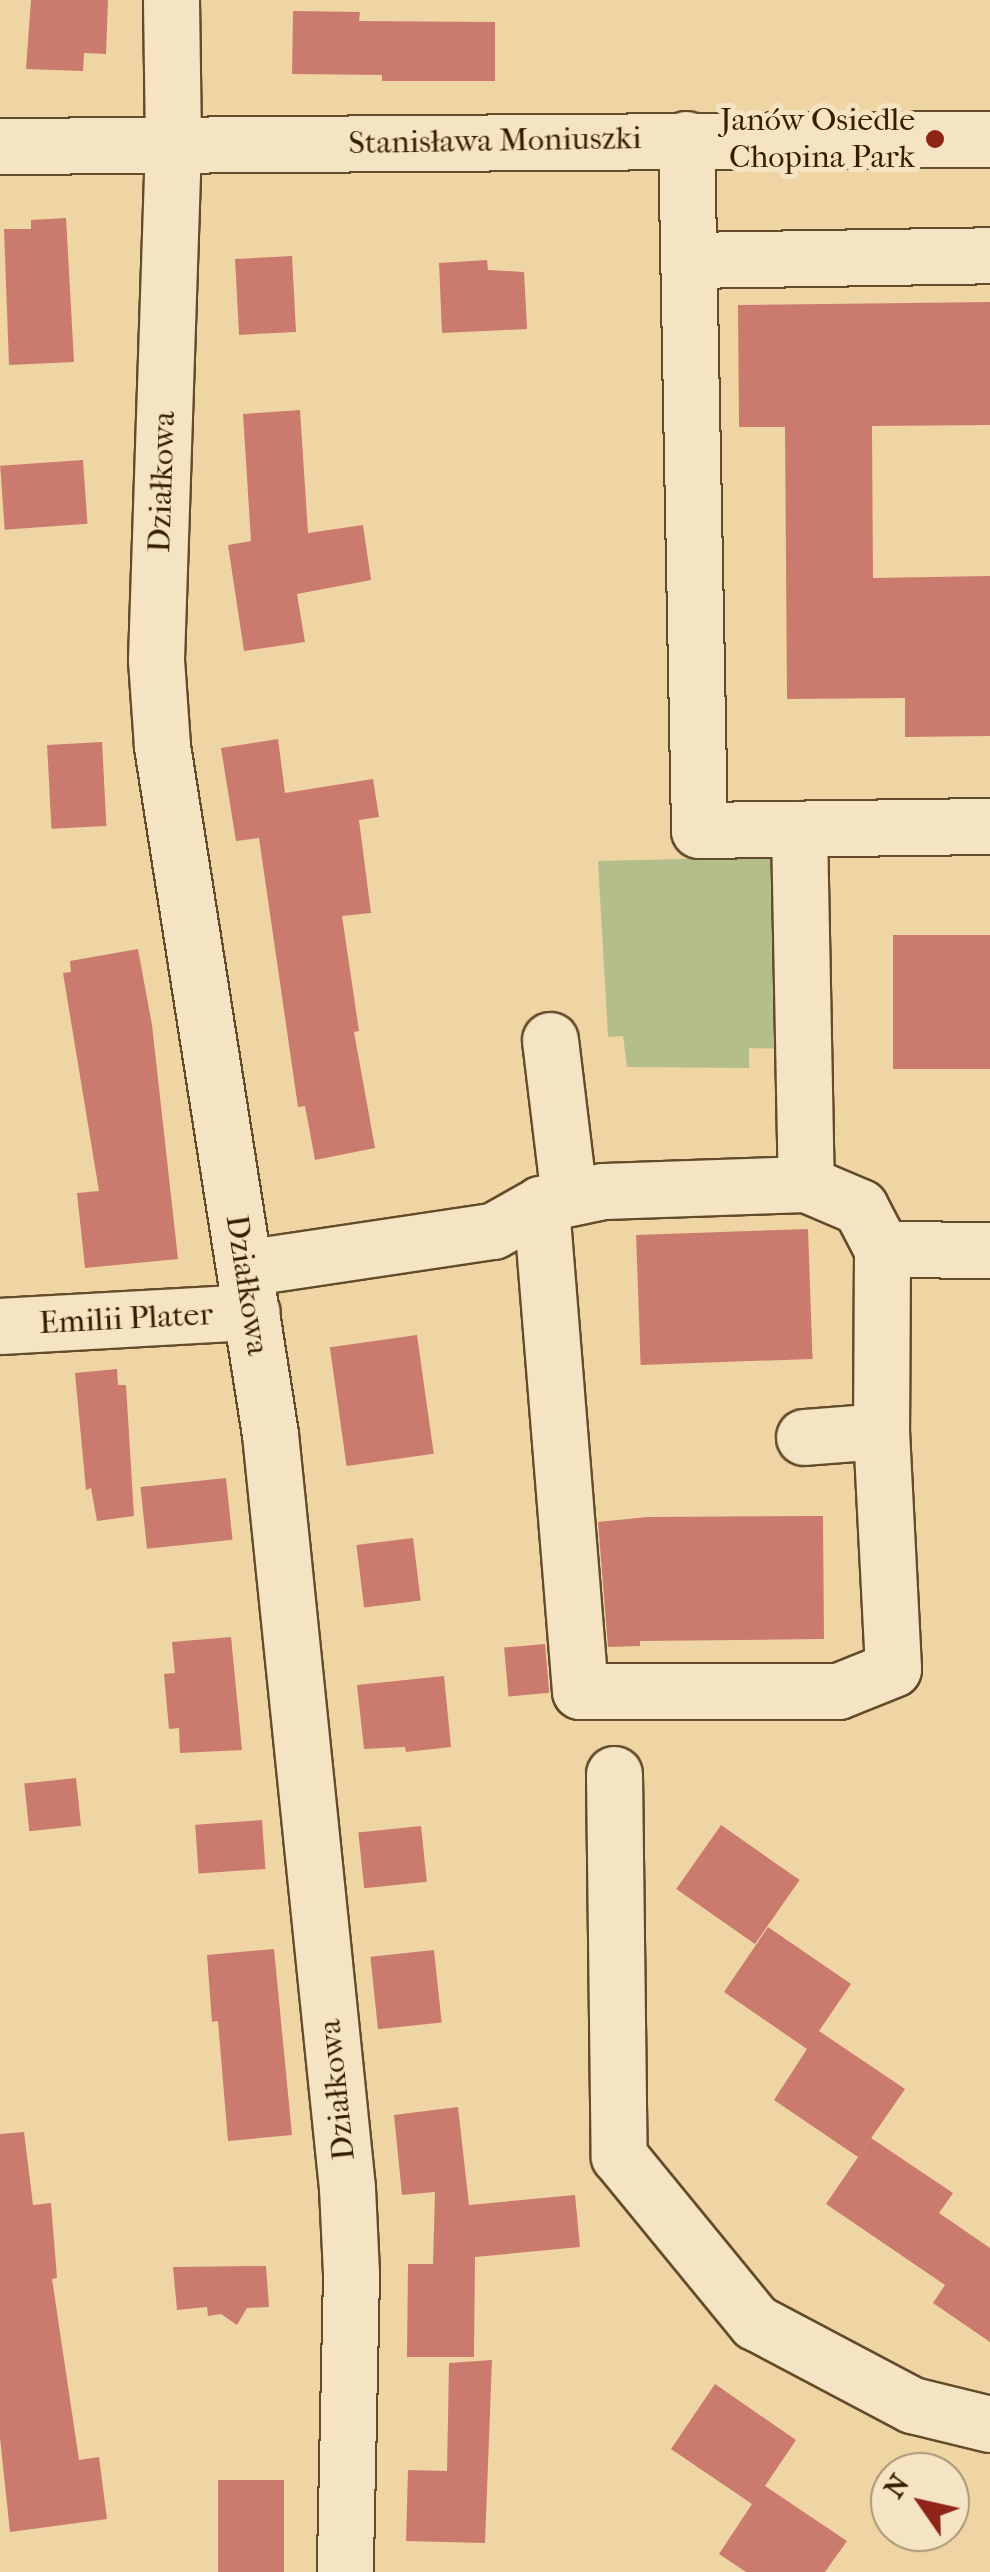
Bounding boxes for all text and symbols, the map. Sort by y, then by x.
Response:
place label: Janów Osiedle Chopina Park [720,102,915,177]
street label: Stanisława Moniuszki [348,119,642,163]
marker: Janów Osiedle Chopina Park [924,128,946,150]
street label: Działkowa [140,411,184,553]
street label: Działkowa [217,1212,277,1358]
street label: Emilii Plater [38,1295,214,1343]
street label: Działkowa [311,2018,363,2162]
north arrow [870,2452,970,2552]
text: N [877,2468,916,2504]

